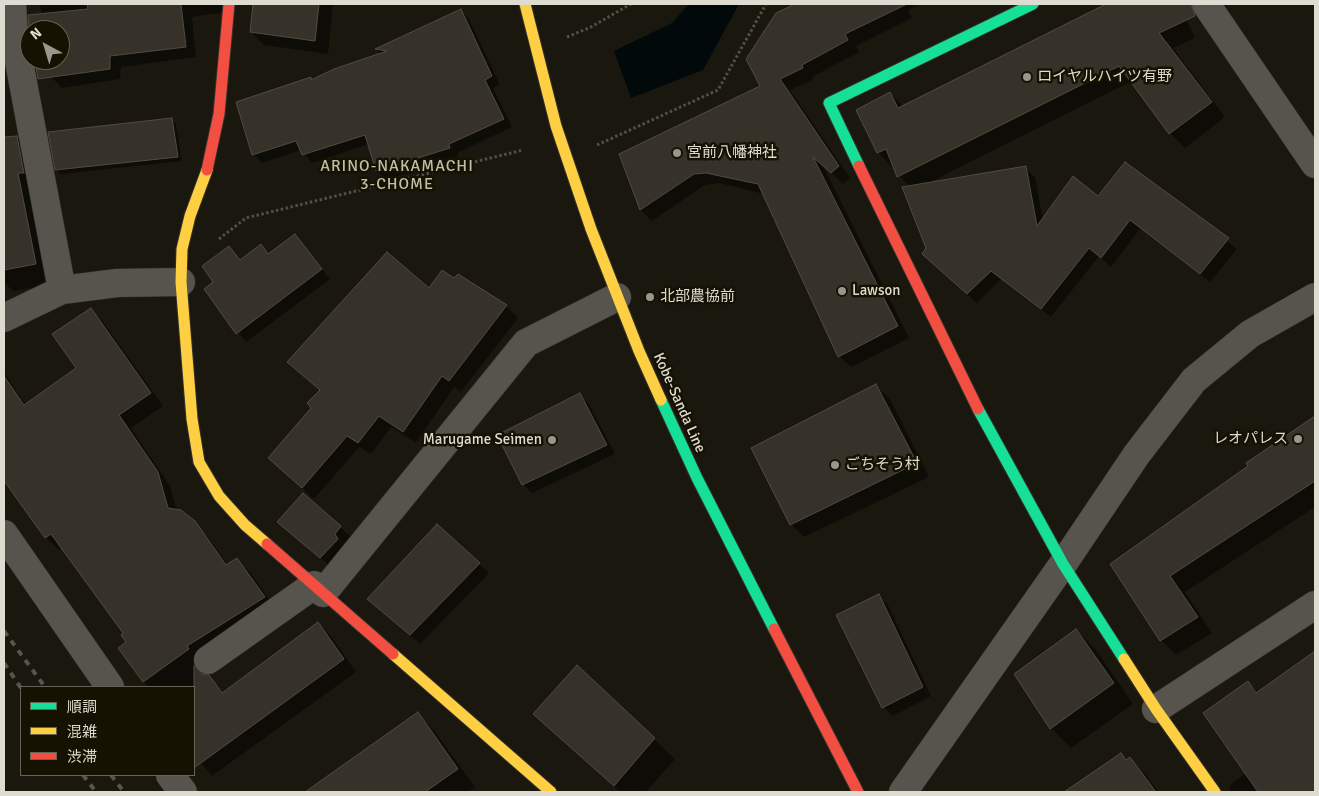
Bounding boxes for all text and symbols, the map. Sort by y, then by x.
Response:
north arrow [20,20,70,70]
text: N [27,24,45,43]
place label: ロイヤルハイツ有野 [1037,68,1172,86]
marker: ロイヤルハイツ有野 [1021,71,1033,83]
place label: 宮前八幡神社 [687,144,777,162]
marker: 宮前八幡神社 [671,147,683,159]
district label: ARINO-NAKAMACHI 3-CHOME [318,157,476,195]
place label: Lawson [852,282,900,300]
marker: Lawson [836,285,848,297]
place label: 北部農協前 [660,288,735,306]
marker: 北部農協前 [644,291,656,303]
street label: Kobe-Sanda Line [649,350,709,456]
place label: レオパレス [1213,430,1288,448]
place label: Marugame Seimen [423,431,542,449]
marker: レオパレス [1292,433,1304,445]
marker: Marugame Seimen [546,434,558,446]
place label: ごちそう村 [845,456,920,474]
marker: ごちそう村 [829,459,841,471]
legend [20,686,195,776]
text: 順調 [67,698,97,716]
text: 混雑 [67,723,97,741]
text: 渋滞 [67,748,97,766]

